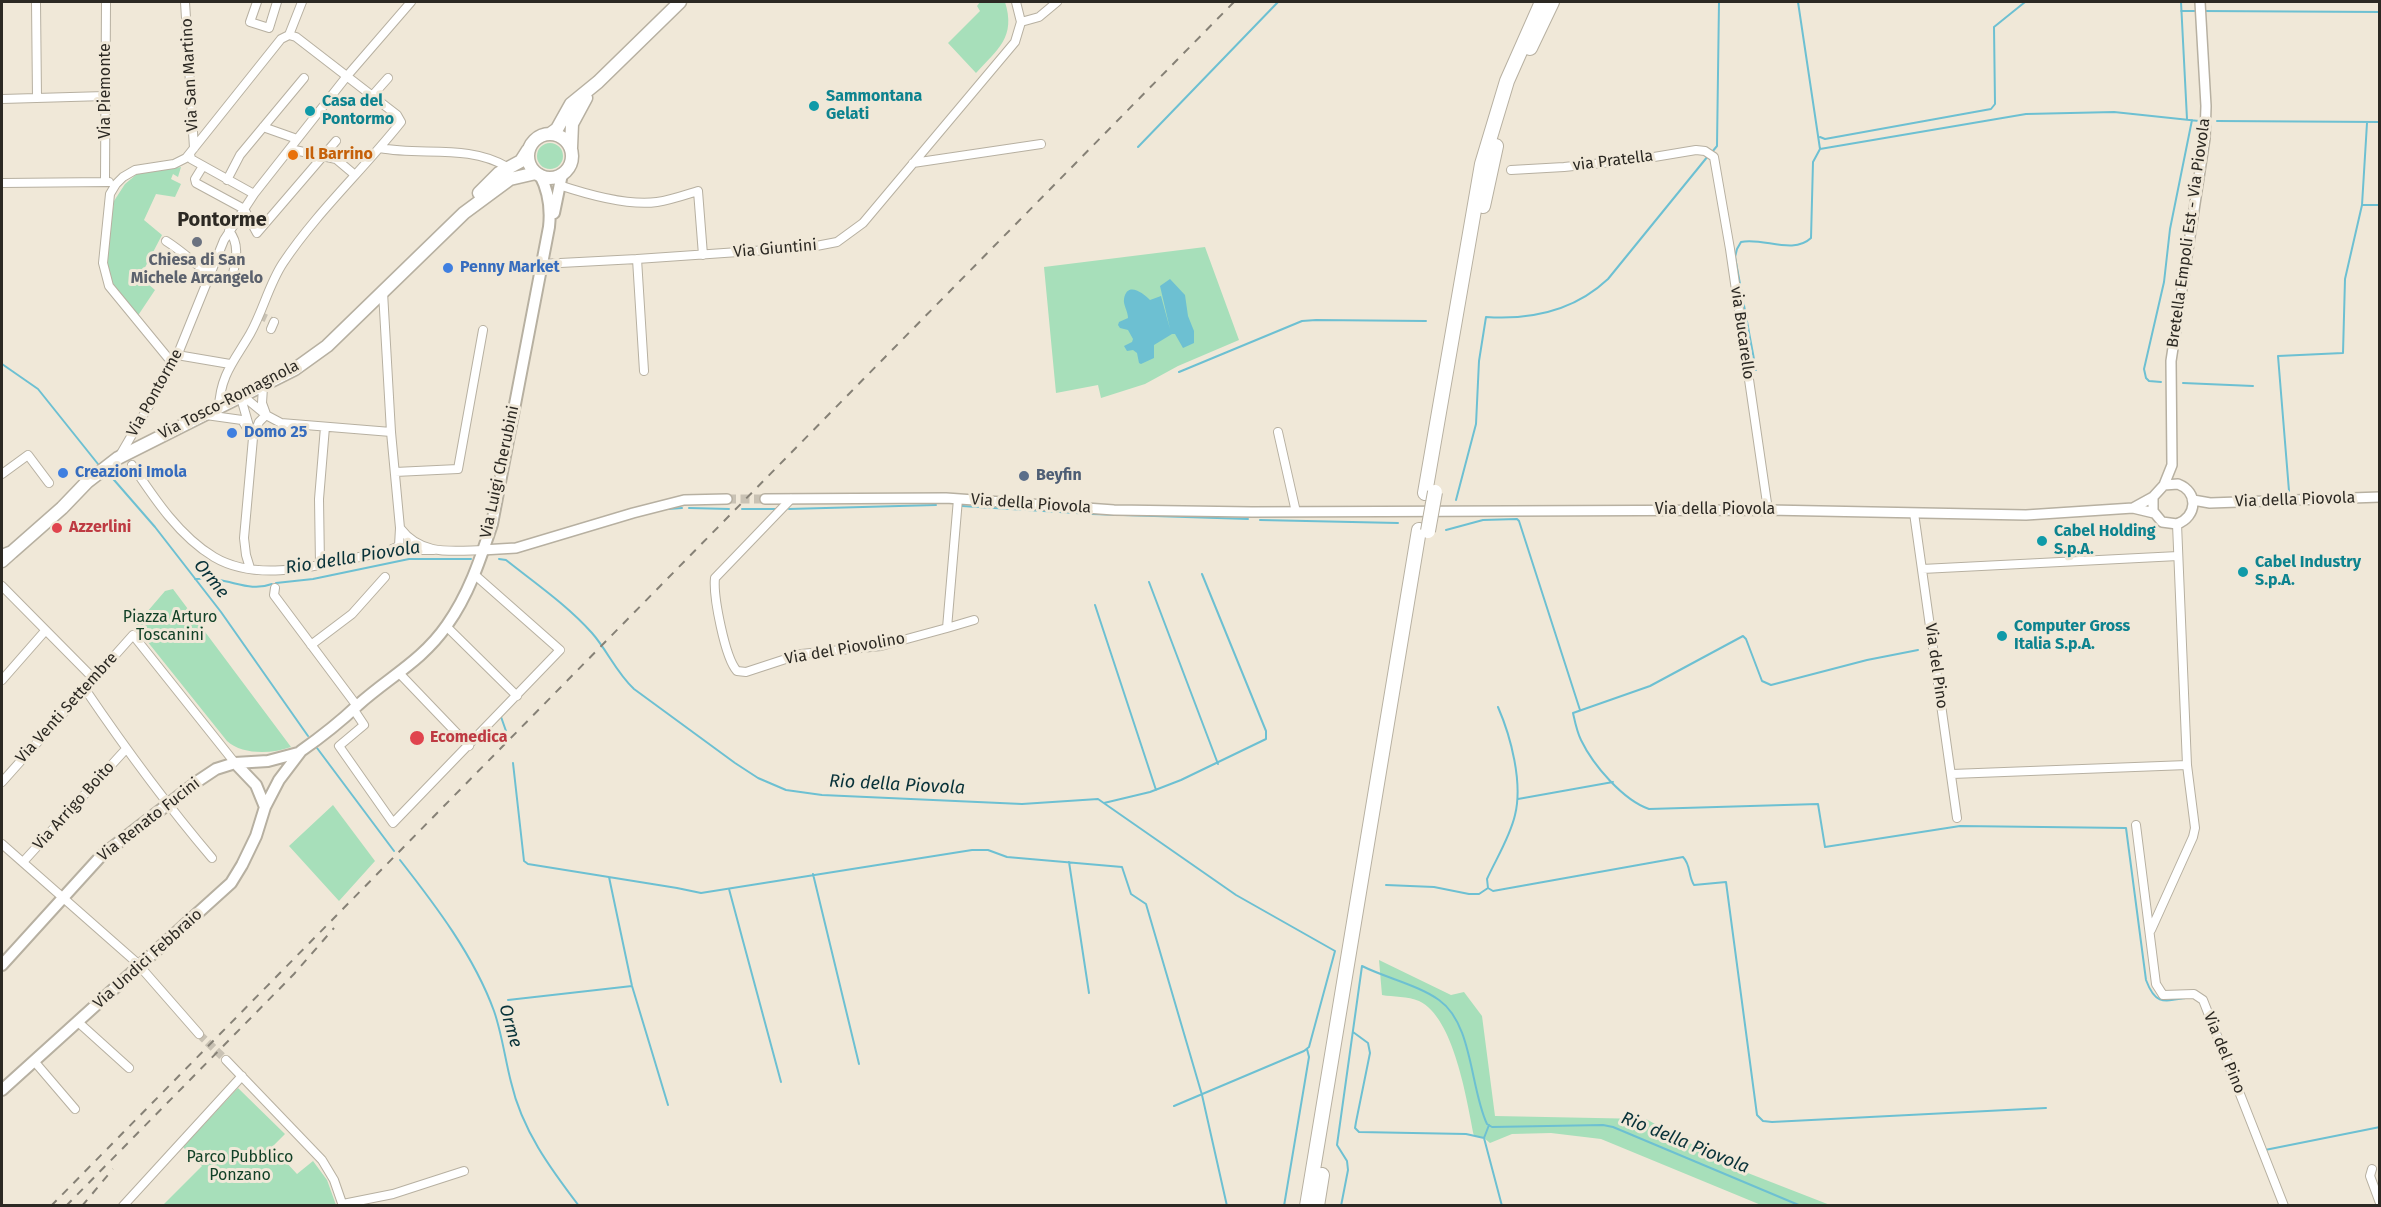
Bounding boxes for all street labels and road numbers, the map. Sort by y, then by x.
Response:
street label: Via San Martino [177,18,203,132]
street label: Via Piemonte [96,43,116,139]
street label: Bretella Empoli Est - Via Piovola [2163,117,2215,349]
street label: via Pratella [1572,147,1654,175]
street label: Via Giuntini [732,236,818,262]
street label: via Bucarello [1726,285,1758,381]
street label: Via Pontorme [123,346,187,440]
street label: Via Tosco-Romagnola [156,356,302,444]
street label: Via Luigi Cherubini [477,404,523,540]
street label: Via della Piovola [2234,488,2356,512]
street label: Via della Piovola [970,490,1092,518]
street label: Via della Piovola [1655,500,1775,520]
street label: Via del Pino [1921,622,1951,710]
street label: Via del Piovolino [783,629,907,669]
street label: Via Venti Settembre [12,649,122,767]
street label: Via Arrigo Boito [29,758,119,854]
street label: Via Renato Fucini [94,774,204,866]
street label: Via Undici Febbraio [90,905,206,1013]
street label: Via del Pino [2199,1009,2249,1097]

